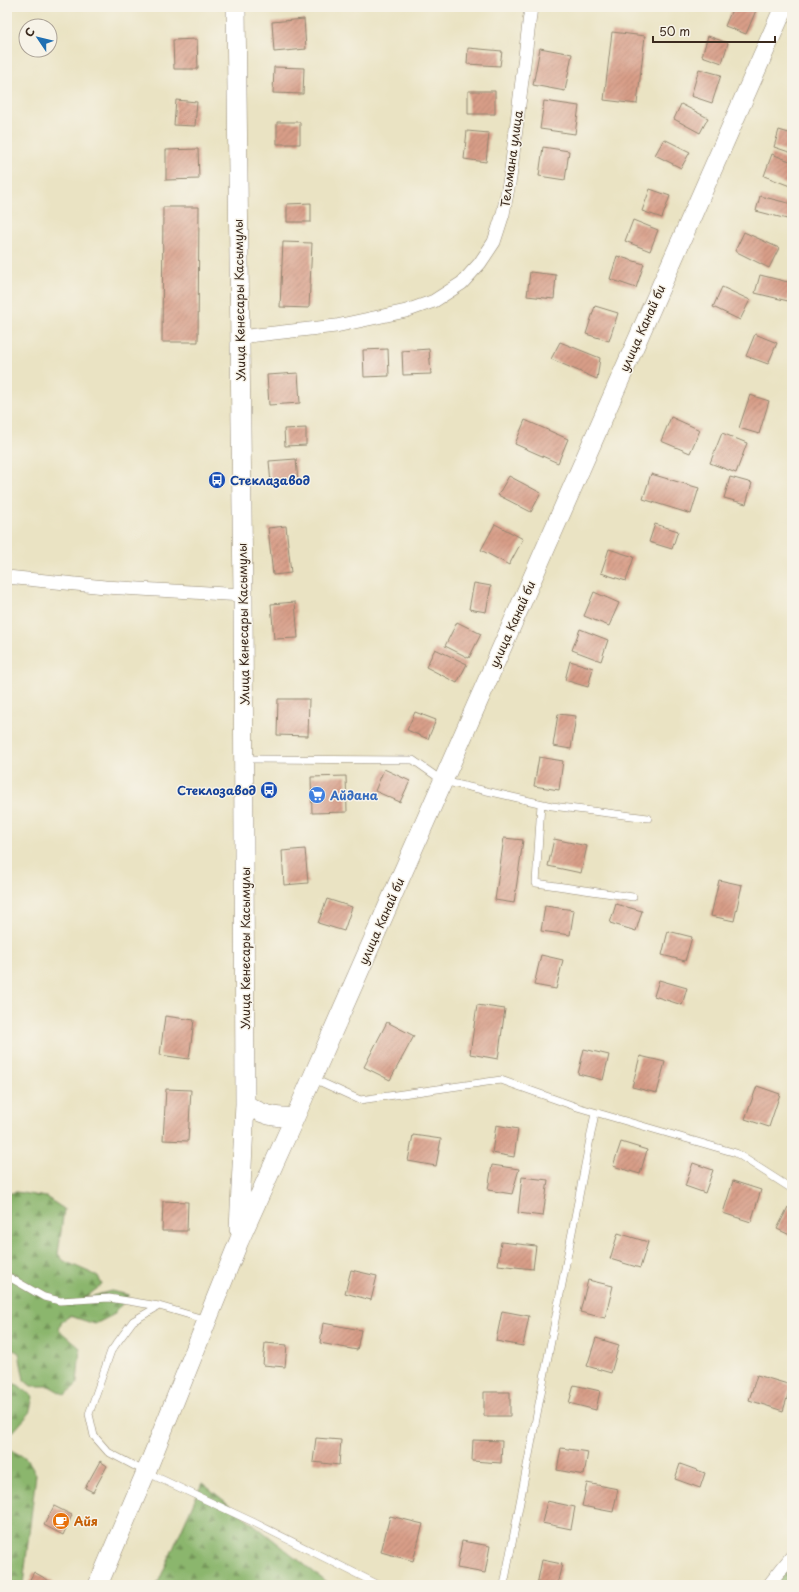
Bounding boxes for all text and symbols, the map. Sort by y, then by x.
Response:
north arrow [18,18,58,58]
scale bar [653,18,775,44]
text: 50 m [659,22,690,40]
text: С [20,24,39,40]
street label: Тельмана улица [495,109,527,209]
street label: Улица Кенесары Касымулы [229,219,249,381]
street label: улица Канай би [615,282,669,374]
bus stop icon: Стеклазавод [207,470,227,490]
place label: Стеклазавод [230,471,310,489]
street label: Улица Кенесары Касымулы [233,543,253,705]
street label: улица Канай би [485,578,539,670]
bus stop icon: Стеклозавод [259,780,279,800]
place label: Стеклозавод [177,781,256,799]
supermarket icon: Айдана [307,785,327,805]
place label: Айдана [329,786,379,804]
street label: Улица Кенесары Касымулы [236,867,254,1029]
street label: улица Канай би [354,875,408,967]
cafe icon: Айя [51,1511,71,1531]
place label: Айя [74,1512,98,1530]

